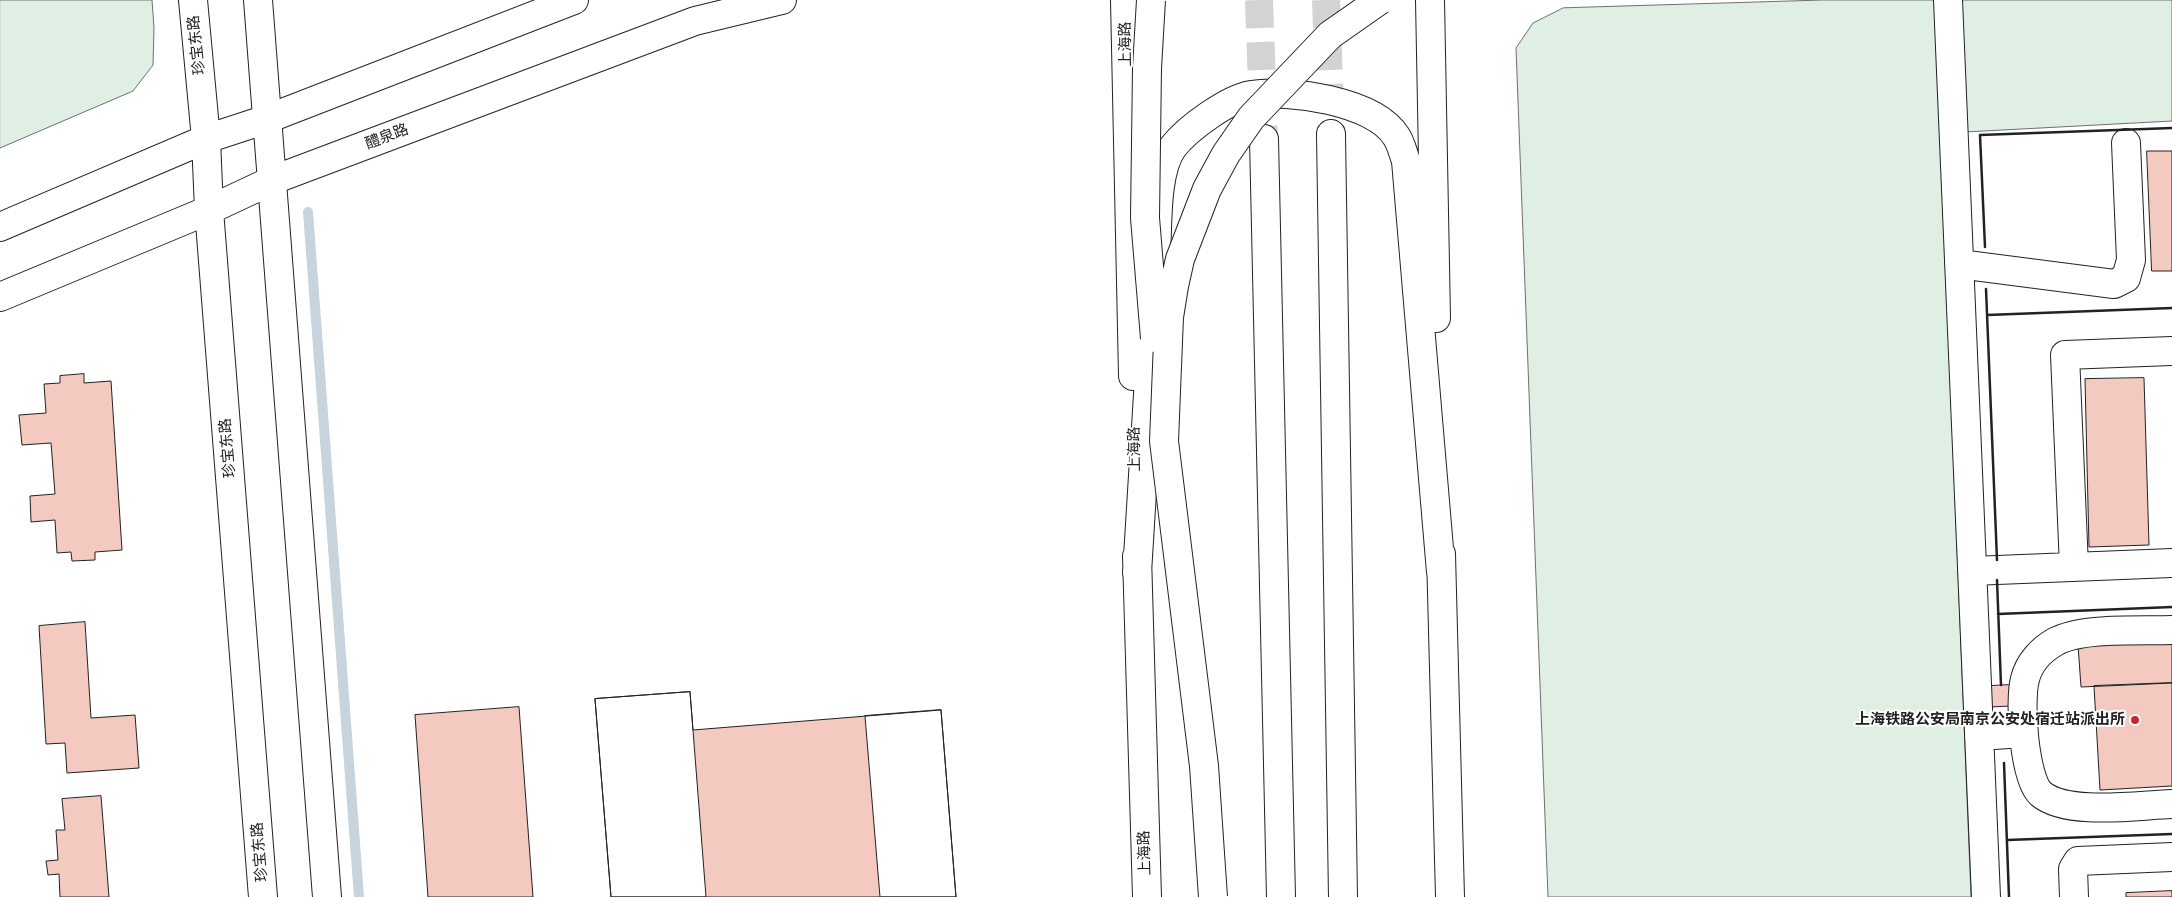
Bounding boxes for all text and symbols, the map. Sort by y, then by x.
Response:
street label: 珍宝东路 [185,14,209,76]
street label: 上海路 [1117,21,1135,67]
street label: 醴泉路 [363,121,411,153]
street label: 珍宝东路 [216,417,240,479]
street label: 上海路 [1126,426,1144,472]
place label: 上海铁路公安局南京公安处宿迁站派出所 [1855,711,2125,729]
marker: 上海铁路公安局南京公安处宿迁站派出所 [2129,714,2141,726]
street label: 珍宝东路 [248,821,272,883]
street label: 上海路 [1135,830,1155,876]

